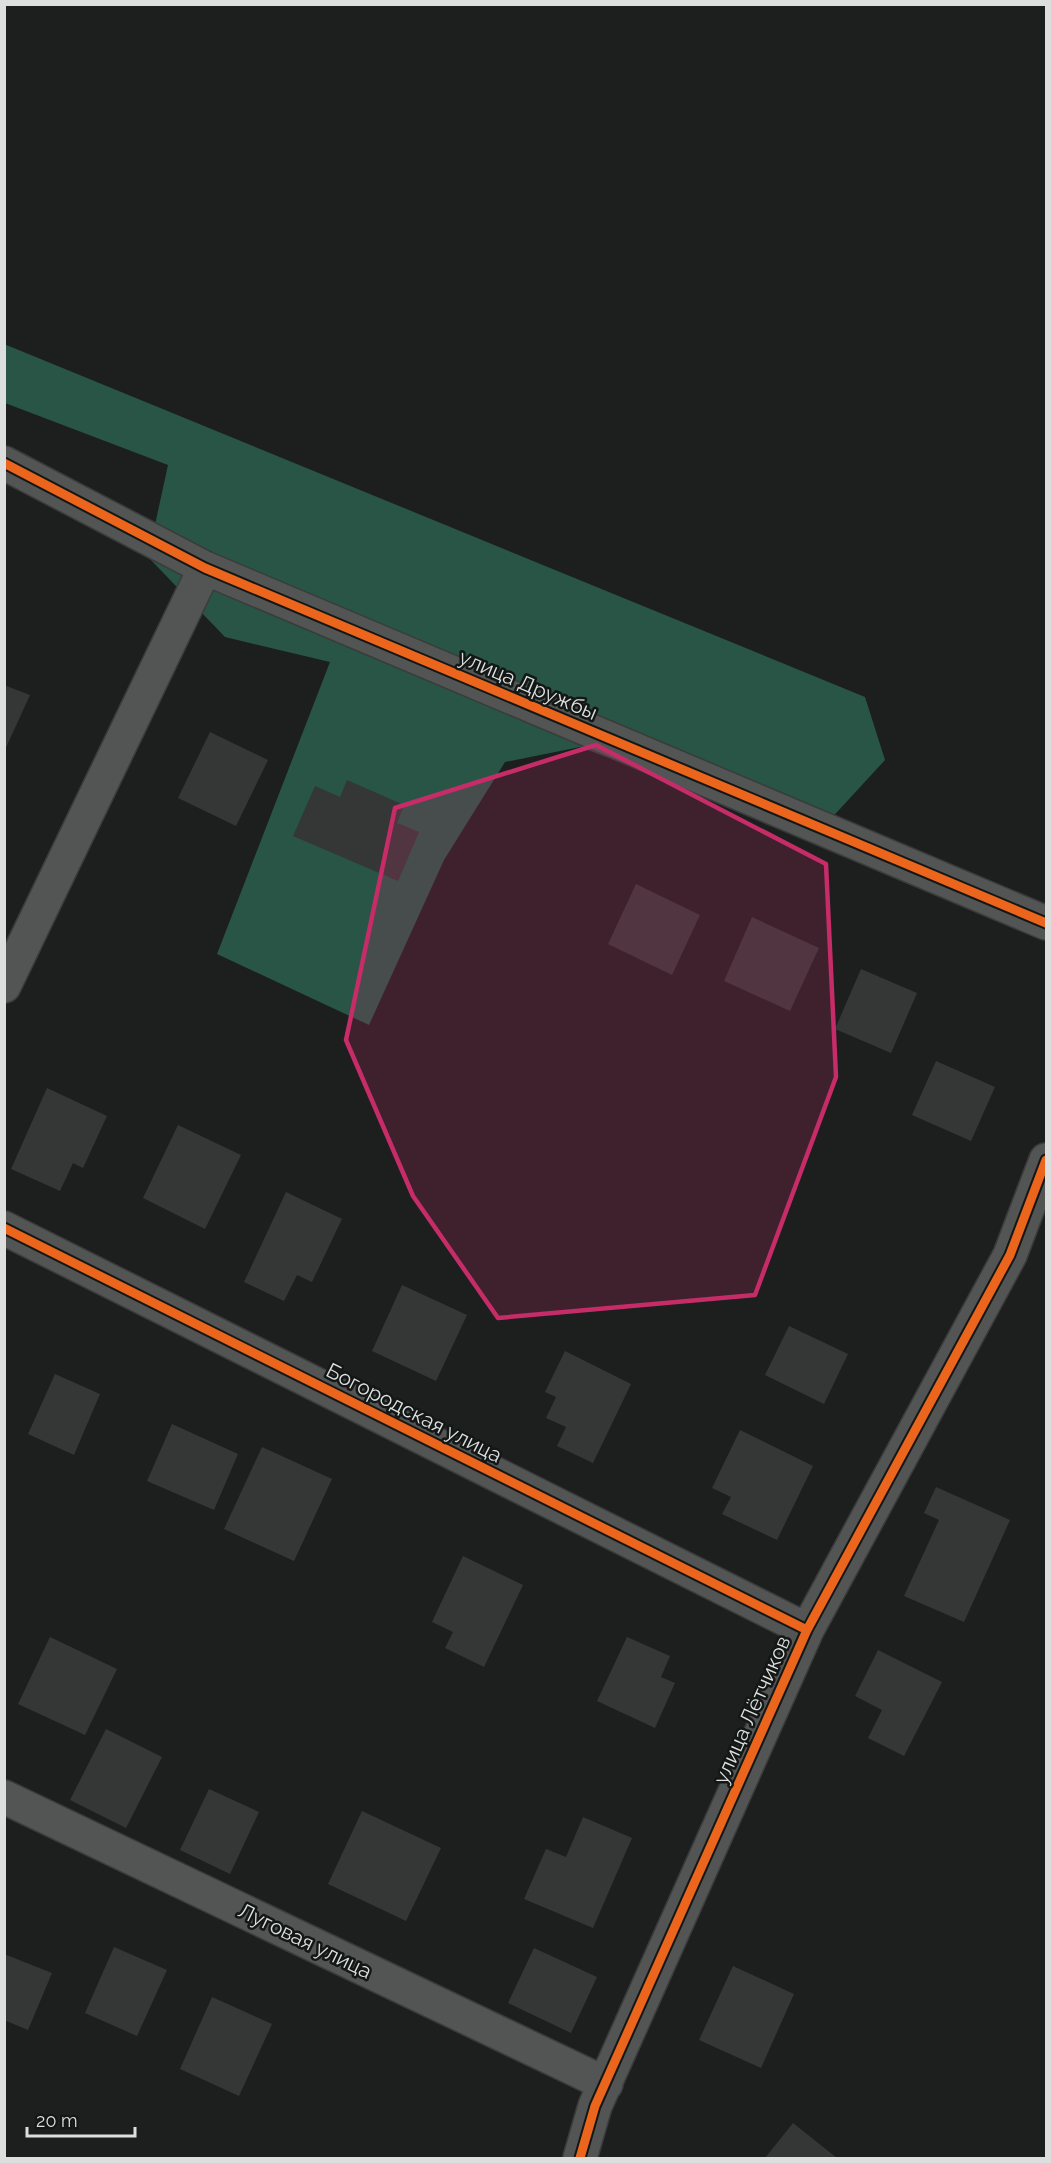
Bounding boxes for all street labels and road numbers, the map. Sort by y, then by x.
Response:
street label: улица Дружбы [455,644,601,725]
street label: Богородская улица [322,1357,506,1468]
street label: улица Лётчиков [708,1632,795,1788]
street label: Луговая улица [234,1897,376,1984]

